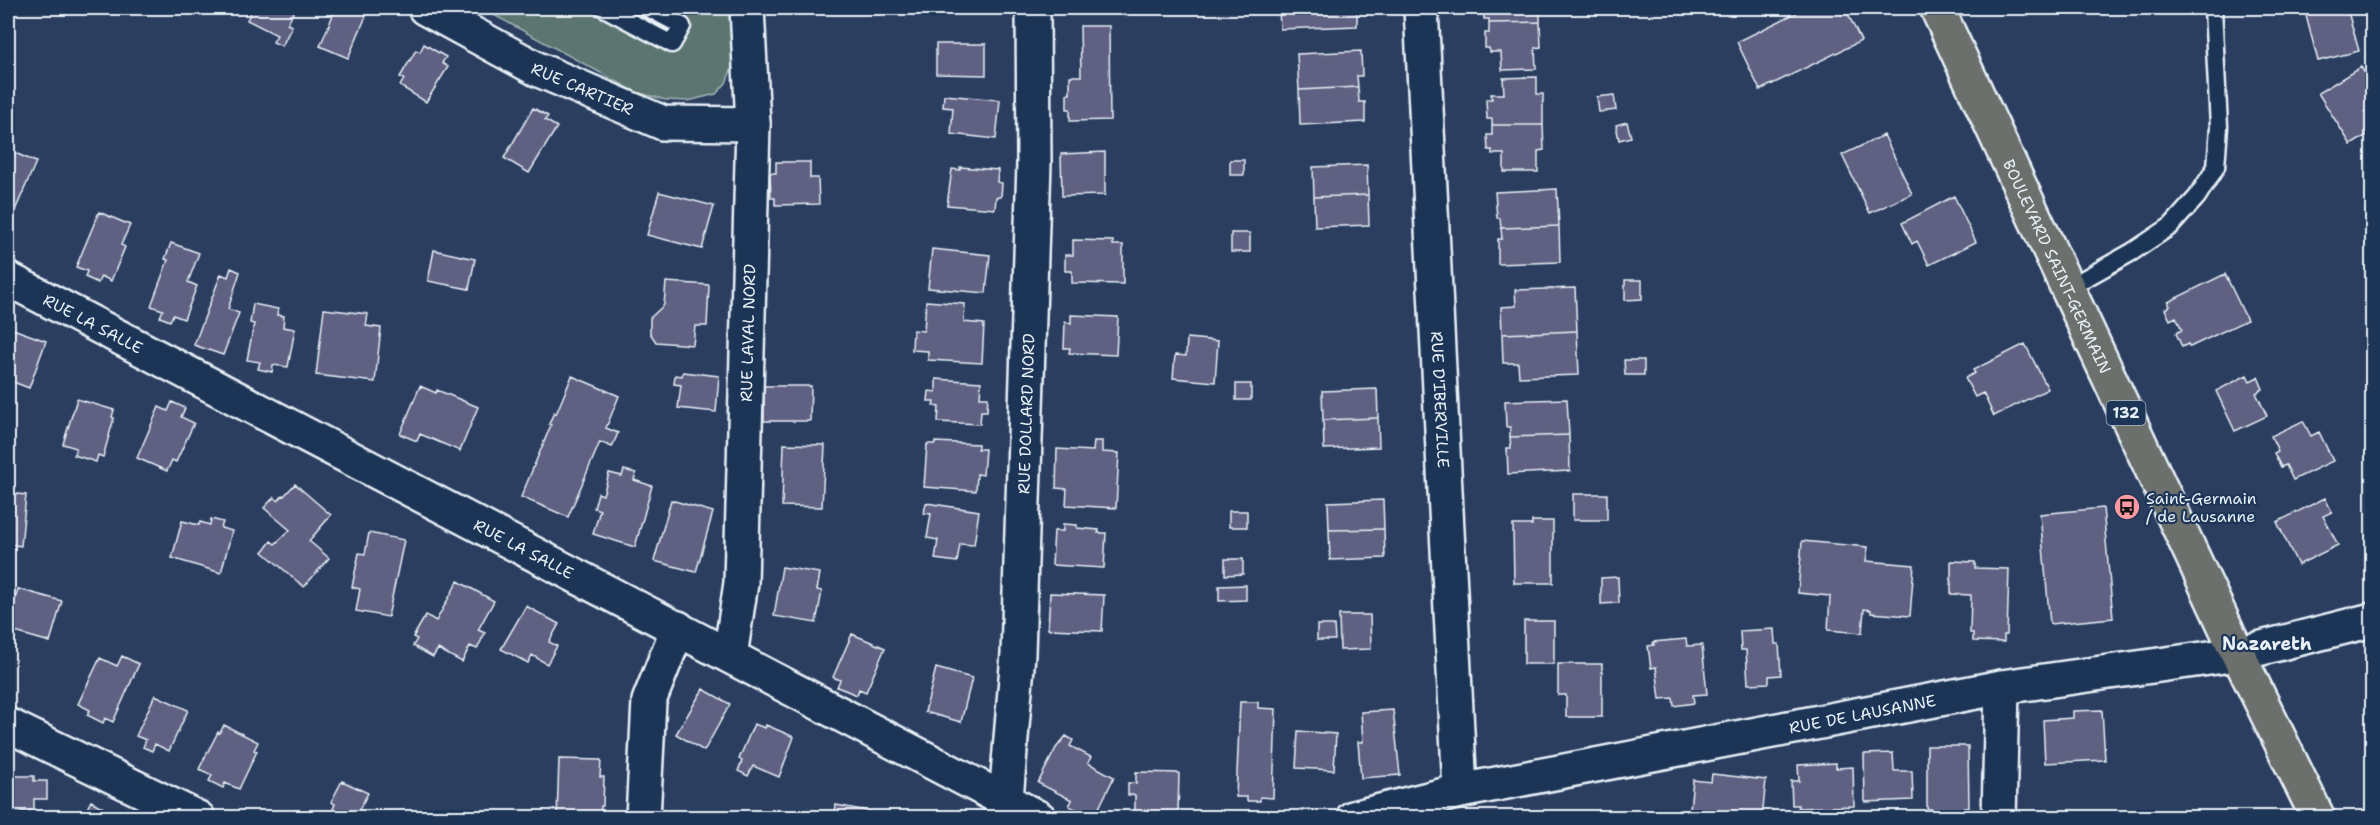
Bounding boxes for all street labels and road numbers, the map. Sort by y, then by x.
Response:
street label: RUE CARTIER [528,58,636,120]
street label: BOULEVARD SAINT-GERMAIN [1998,156,2116,377]
street label: RUE LAVAL NORD [736,264,760,402]
street label: RUE LA SALLE [39,289,146,359]
street label: RUE D'IBERVILLE [1426,331,1454,468]
street label: RUE DOLLARD NORD [1013,333,1039,494]
road number: 132 [2106,401,2146,425]
street label: RUE LA SALLE [470,514,577,584]
street label: RUE DE LAUSANNE [1787,690,1937,739]

